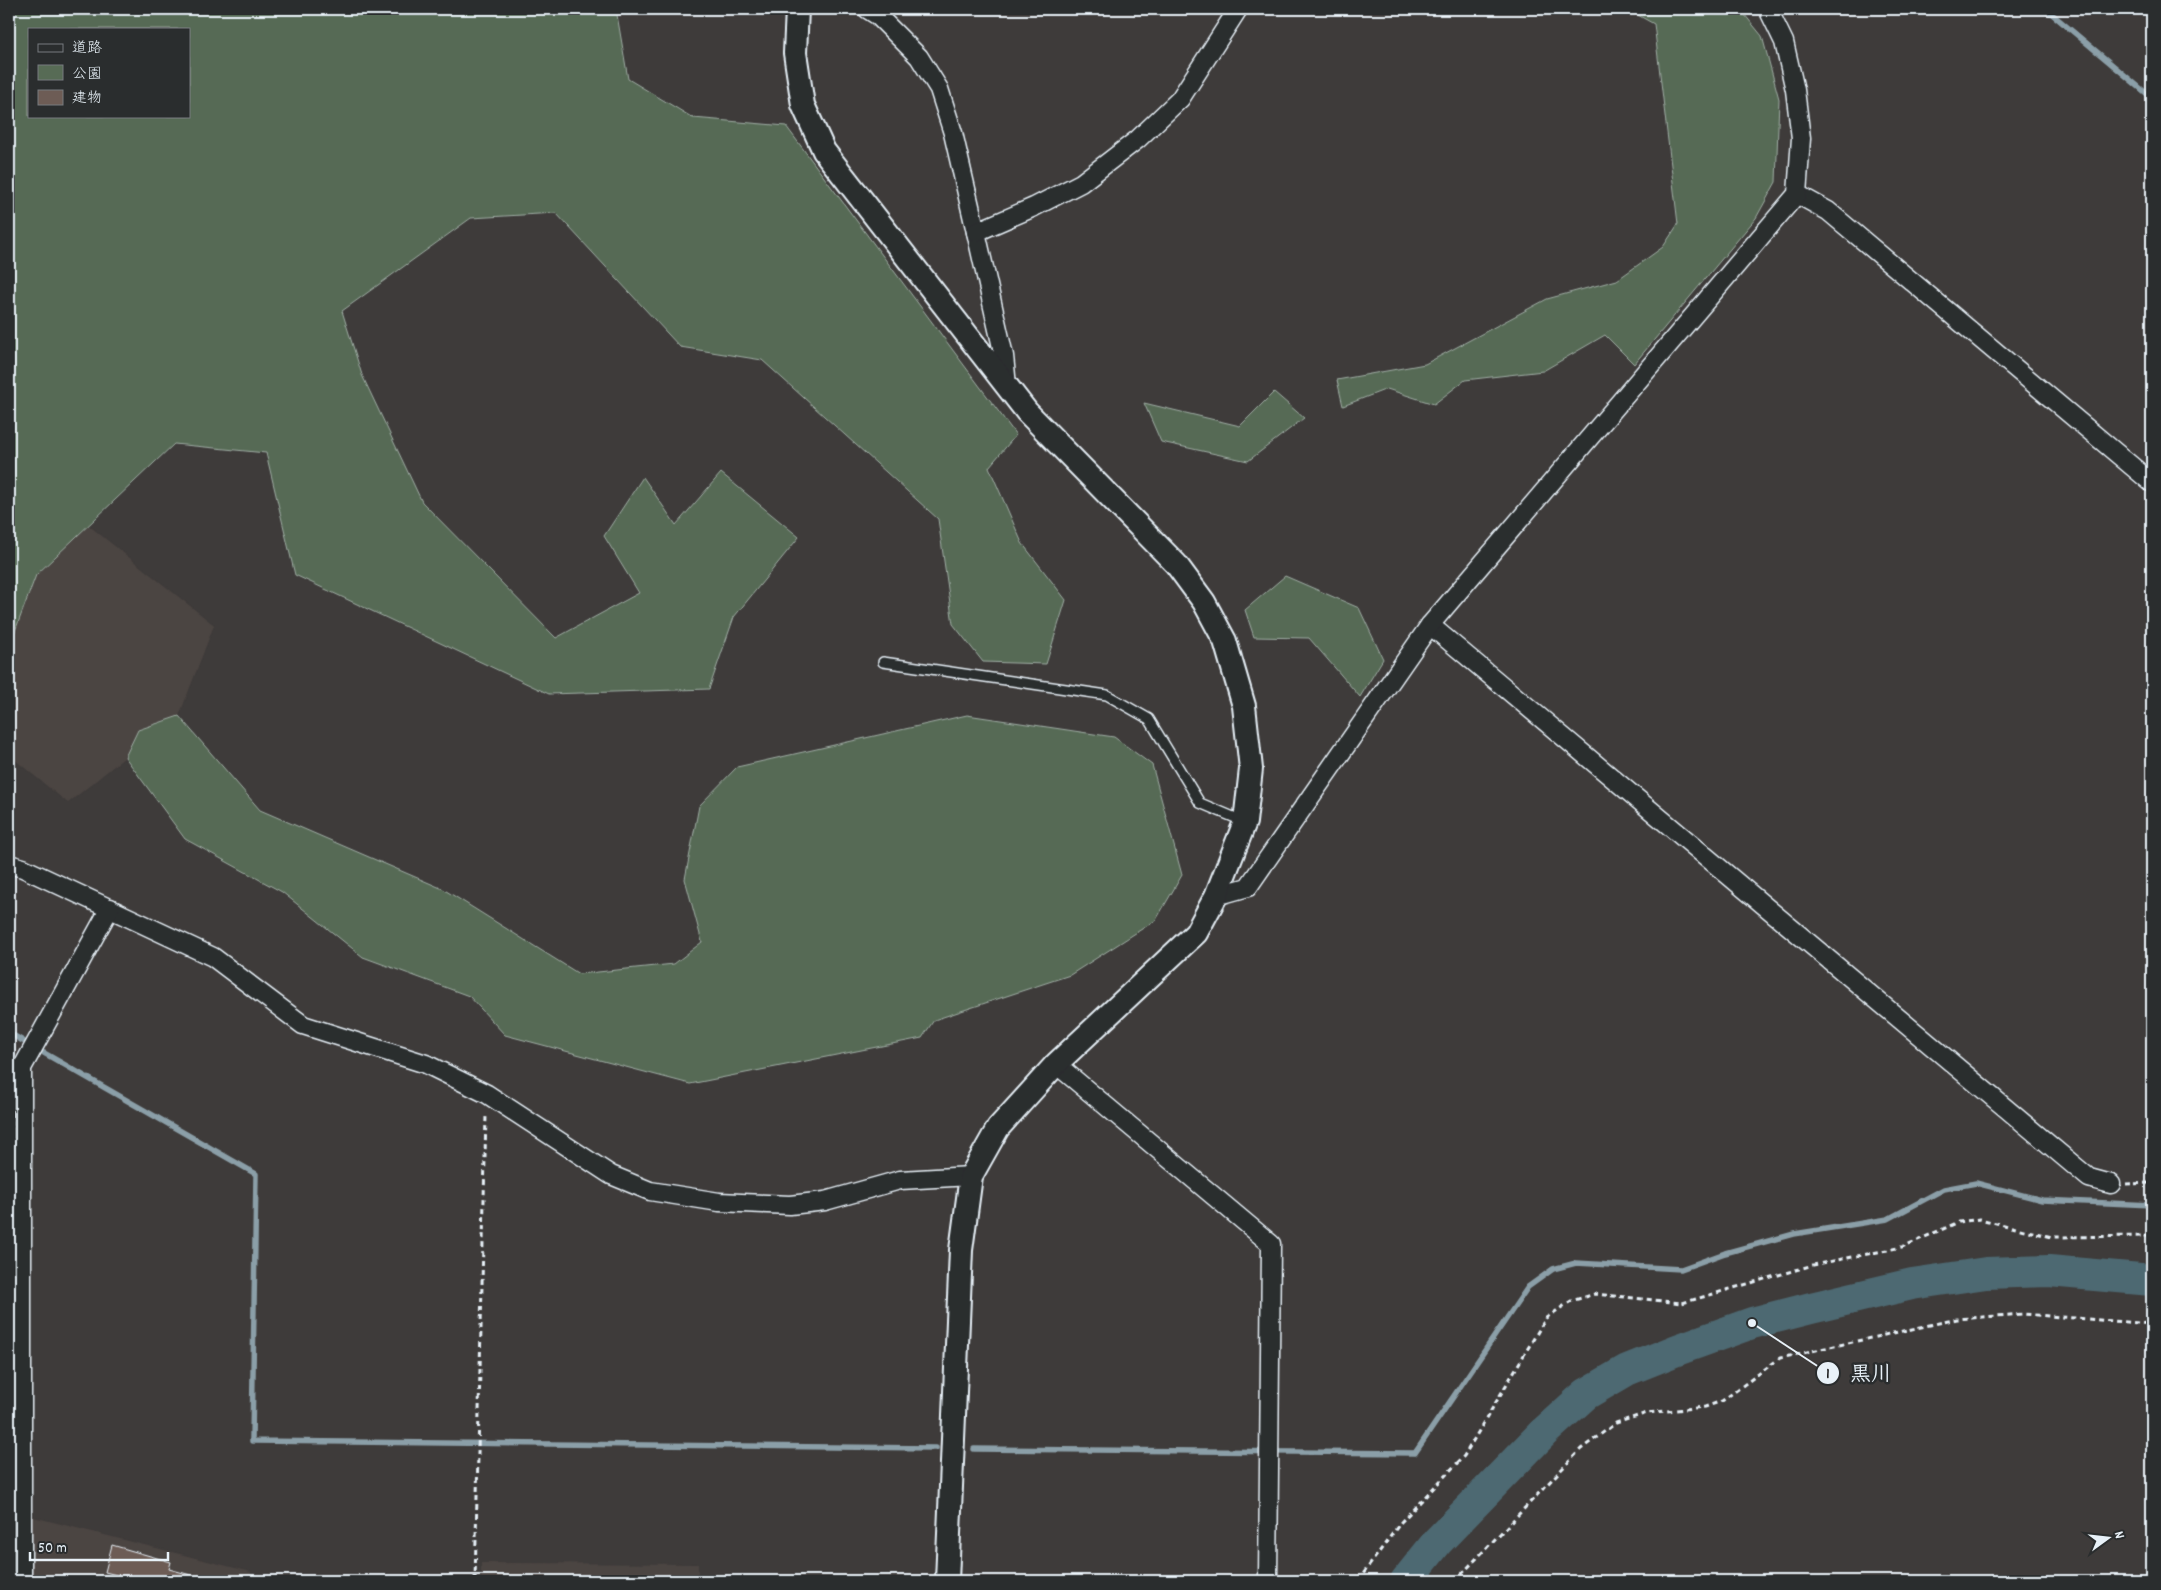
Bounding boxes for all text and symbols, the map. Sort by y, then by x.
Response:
legend [28,28,190,118]
text: 道路 [72,38,102,60]
text: 公園 [72,64,102,86]
text: 建物 [72,88,102,110]
callout: 黒川 [1815,1355,1902,1391]
text: 黒川 [1850,1361,1892,1391]
text: 1 [1826,1364,1830,1386]
north arrow [2084,1512,2134,1562]
text: N [2108,1529,2129,1541]
scale bar [30,1530,168,1562]
text: 50 m [38,1538,67,1560]

